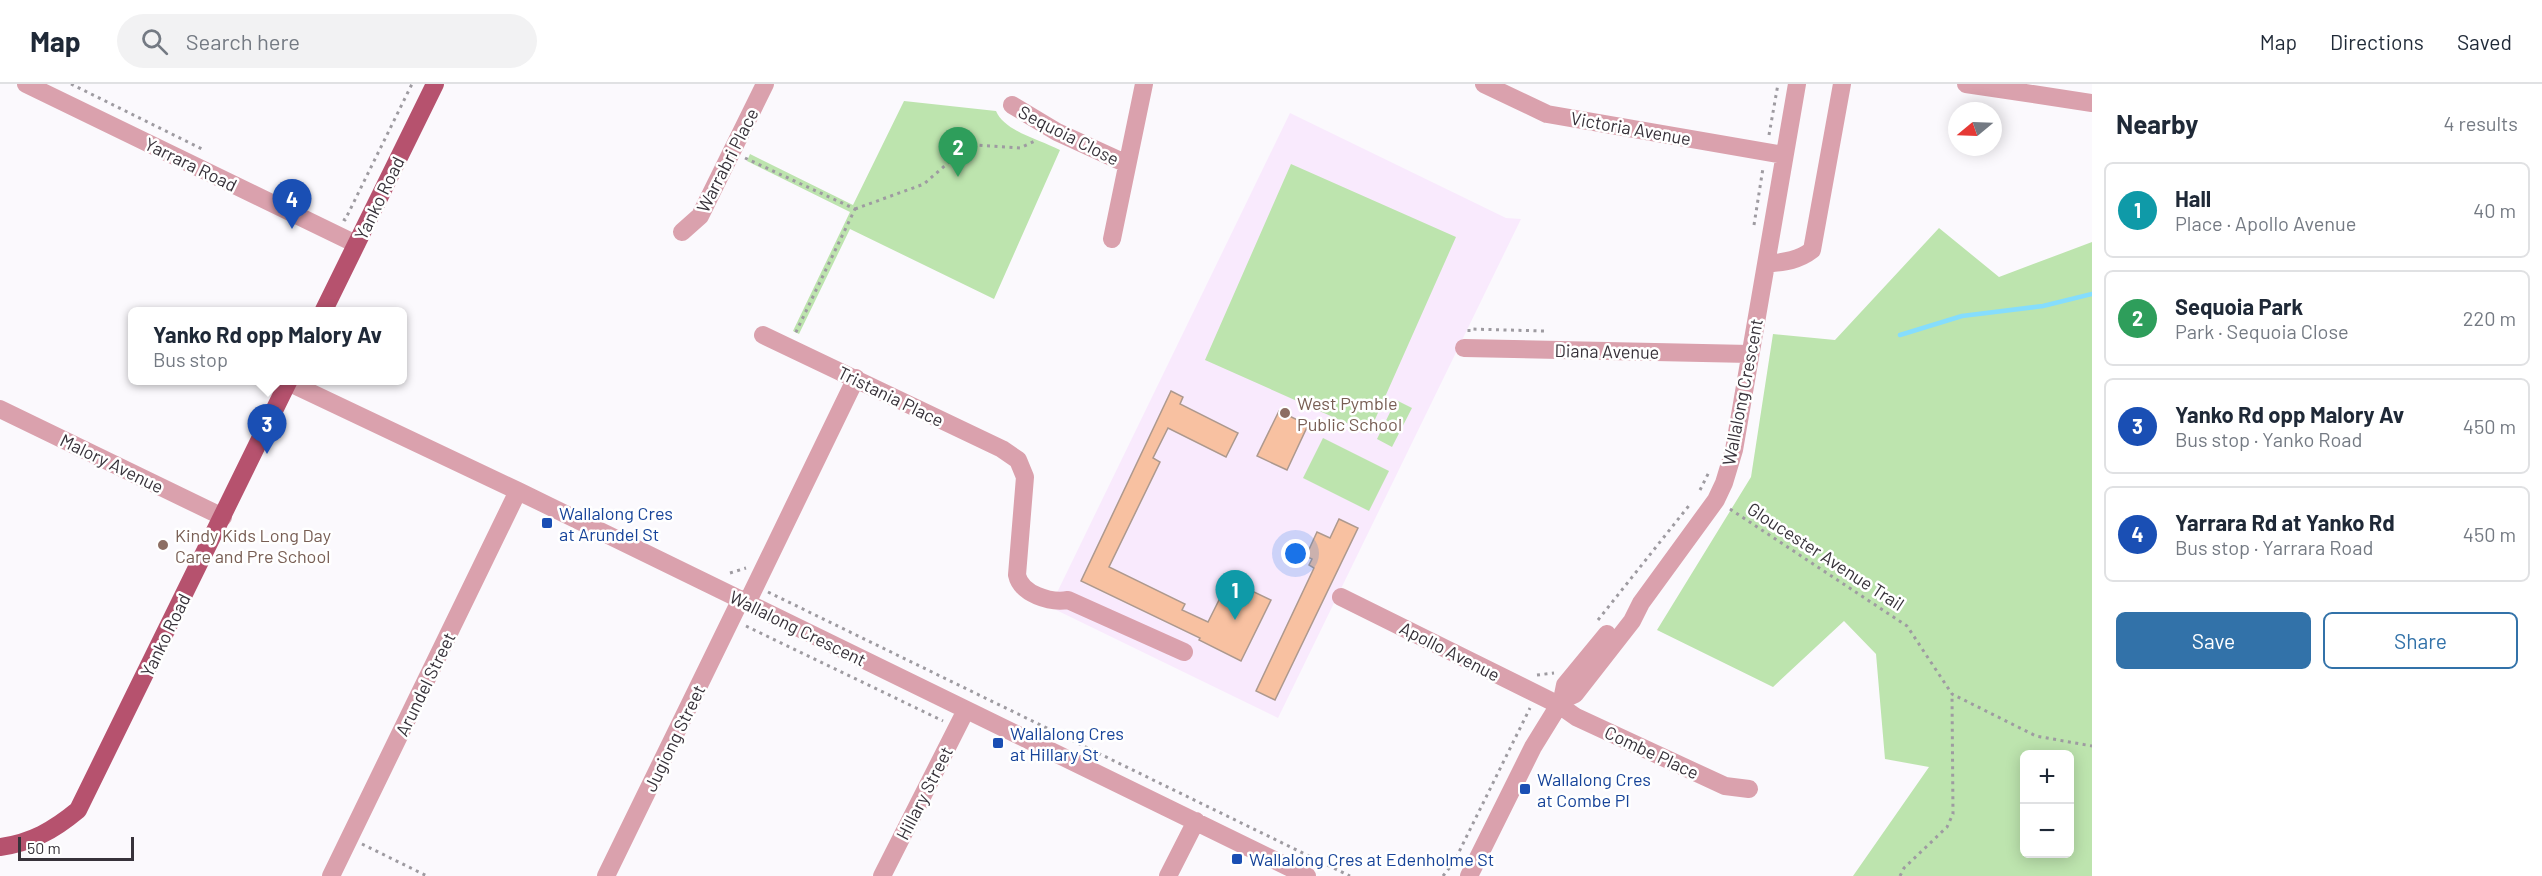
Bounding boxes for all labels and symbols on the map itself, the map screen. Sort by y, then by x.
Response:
street label: Sequoia Close [1015,100,1123,170]
north arrow [1948,102,2002,156]
street label: Warrabri Place [691,104,763,216]
street label: Victoria Avenue [1569,107,1693,149]
pin: 2 [938,128,978,177]
street label: Yarrara Road [141,132,241,196]
street label: Yanko Road [349,153,409,243]
pin: 4 [272,180,312,229]
street label: Wallalong Crescent [1717,317,1767,467]
street label: Diana Avenue [1555,339,1659,363]
street label: Tristania Place [835,361,947,431]
place label: West Pymble Public School [1297,392,1402,435]
pin: 3 [248,404,286,454]
marker: West Pymble Public School [1278,406,1292,420]
street label: Malory Avenue [57,429,167,497]
street label: Gloucester Avenue Trail [1743,497,1909,615]
place label: Wallalong Cres at Arundel St [559,502,673,545]
marker: Wallalong Cres at Arundel St [540,516,554,530]
place label: Kindy Kids Long Day Care and Pre School [175,524,331,567]
marker: Kindy Kids Long Day Care and Pre School [156,538,170,552]
your location [1281,539,1310,568]
pin: 1 [1216,570,1254,620]
street label: Wallalong Crescent [726,585,870,671]
street label: Yanko Road [135,590,195,680]
street label: Apollo Avenue [1396,616,1504,686]
street label: Arundel Street [390,628,460,740]
street label: Jugiong Street [639,681,709,795]
street label: Combe Place [1601,721,1703,783]
place label: Wallalong Cres at Hillary St [1010,722,1124,765]
marker: Wallalong Cres at Hillary St [991,736,1005,750]
street label: Hillary Street [891,743,957,843]
place label: Wallalong Cres at Combe Pl [1537,768,1651,811]
marker: Wallalong Cres at Combe Pl [1518,782,1532,796]
scale bar [18,834,134,862]
place label: Wallalong Cres at Edenholme St [1249,848,1494,870]
marker: Wallalong Cres at Edenholme St [1230,852,1244,866]

